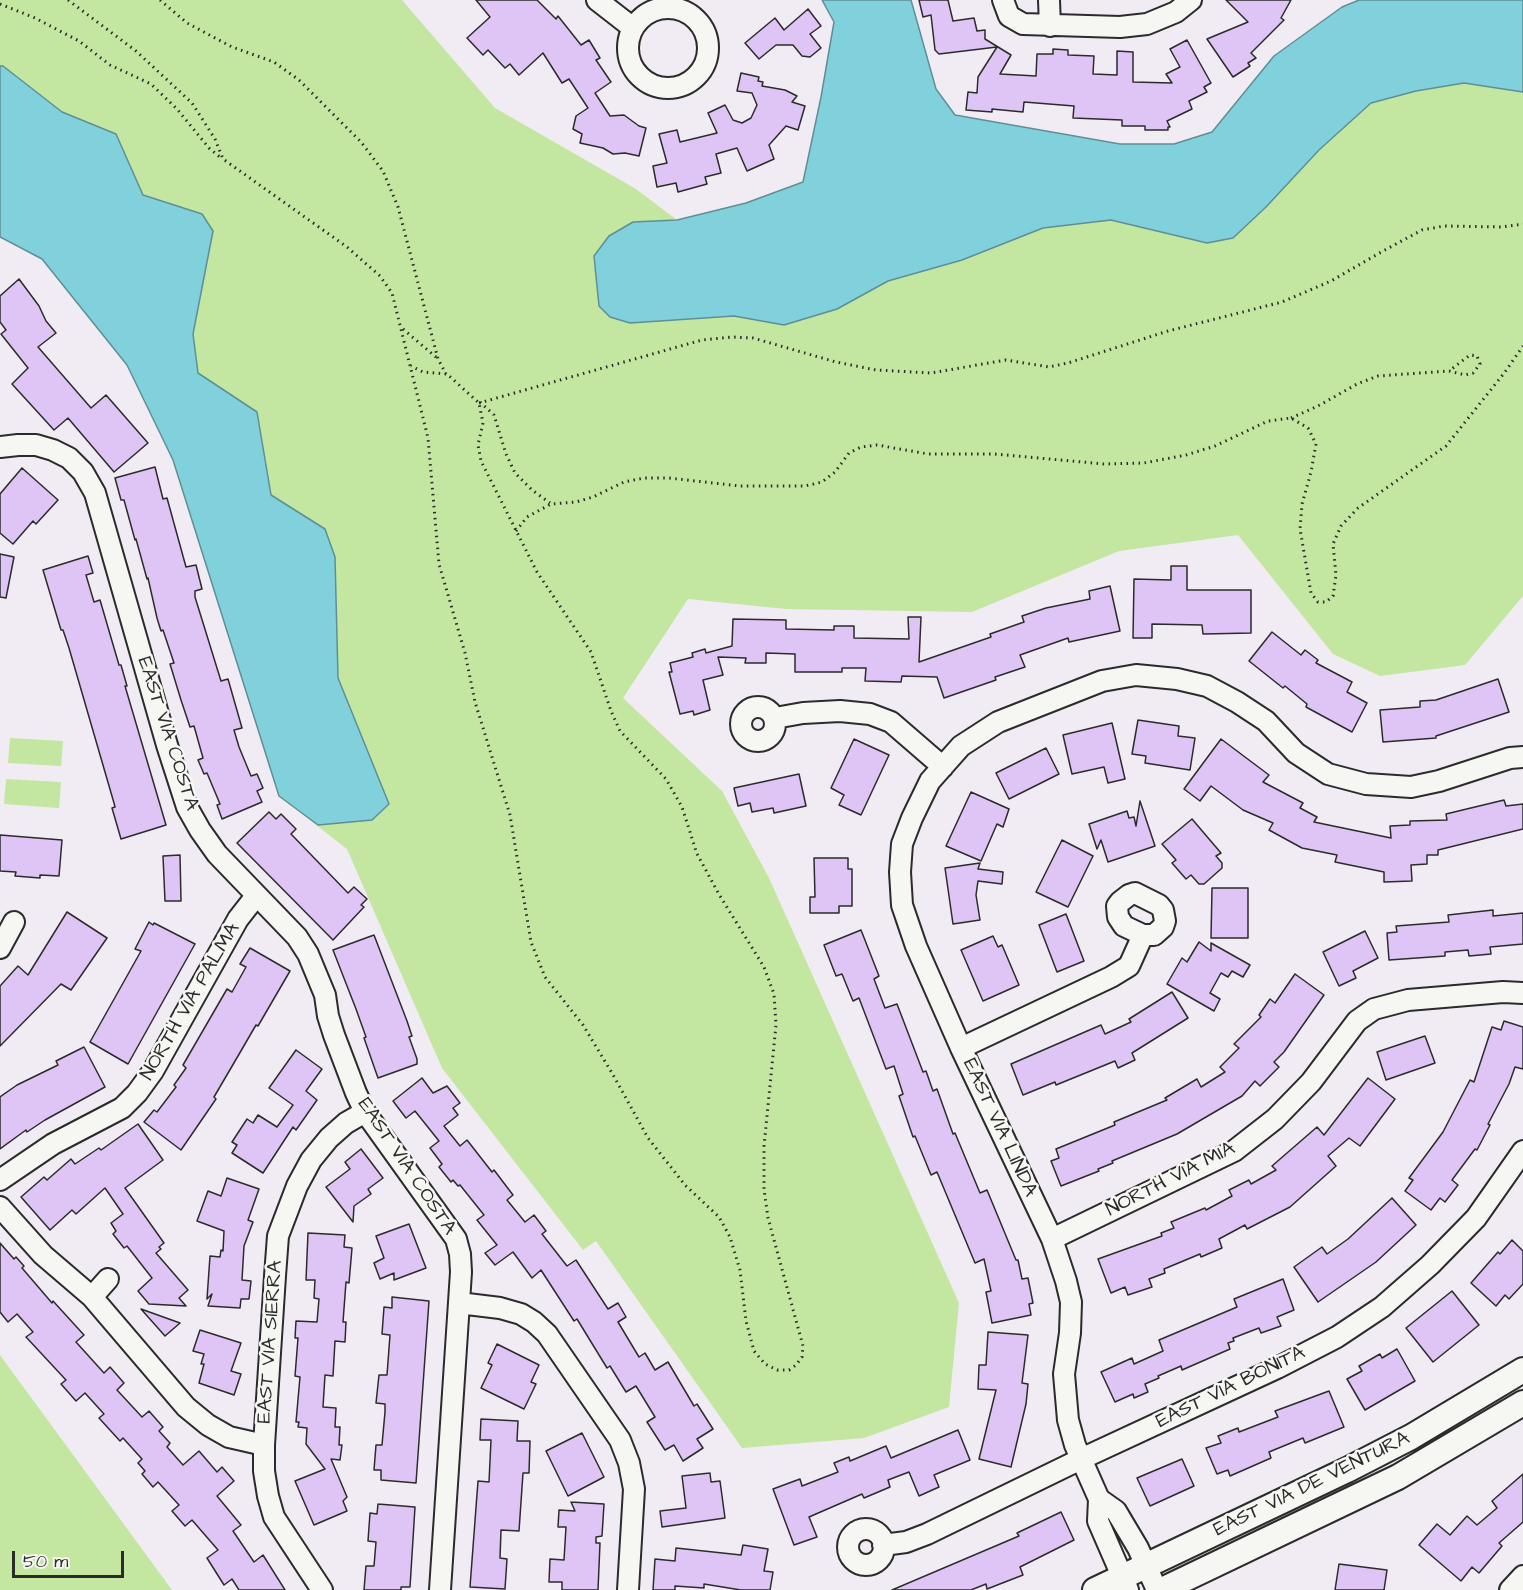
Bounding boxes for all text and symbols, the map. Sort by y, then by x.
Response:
street label: EAST VIA COSTA [131,654,203,814]
street label: NORTH VIA PALMA [136,919,246,1085]
street label: EAST VIA LINDA [957,1055,1041,1201]
street label: EAST VIA COSTA [351,1094,461,1240]
street label: NORTH VIA MIA [1102,1137,1240,1223]
street label: EAST VIA SIERRA [253,1260,289,1424]
street label: EAST VIA BONITA [1153,1342,1309,1434]
street label: EAST VIA DE VENTURA [1210,1427,1414,1543]
scale bar [15,1539,128,1577]
text: 50 m [23,1549,68,1574]

